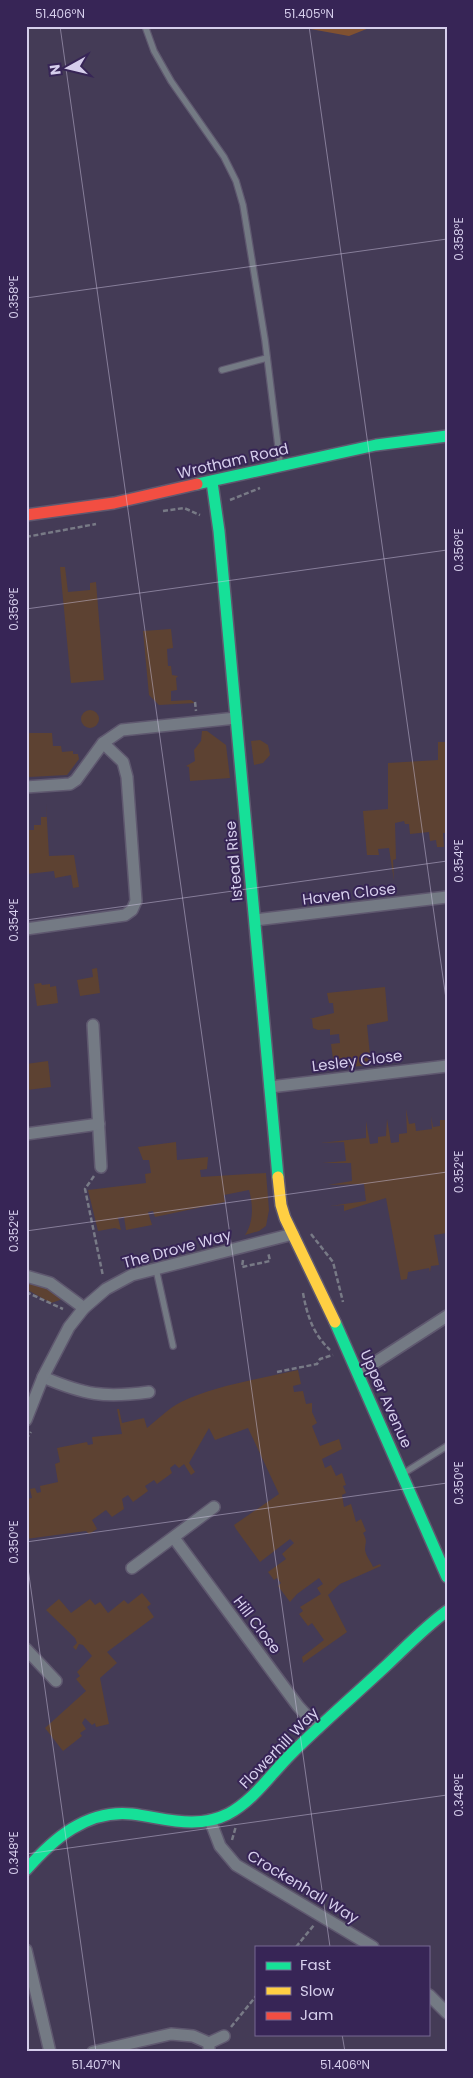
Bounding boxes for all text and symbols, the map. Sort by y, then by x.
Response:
text: 51.406°N [35,5,85,22]
text: 51.405°N [284,5,334,22]
north arrow [42,42,92,92]
text: N [44,63,66,76]
text: 0.358°E [450,217,467,261]
text: 0.358°E [5,275,22,319]
street label: Wrotham Road [175,438,291,484]
text: 0.356°E [450,528,467,572]
text: 0.356°E [5,587,22,631]
street label: Istead Rise [220,820,247,902]
text: 0.354°E [450,839,467,883]
street label: Haven Close [301,877,397,910]
text: 0.354°E [5,898,22,942]
street label: Lesley Close [310,1045,403,1076]
text: 0.352°E [450,1151,467,1193]
text: 0.352°E [5,1210,22,1252]
street label: The Drove Way [120,1224,234,1273]
street label: Upper Avenue [355,1346,418,1451]
text: 0.350°E [450,1461,467,1505]
text: 0.350°E [5,1520,22,1564]
street label: Hill Close [229,1591,286,1658]
street label: Flowerhill Way [234,1702,323,1793]
text: 0.348°E [450,1773,467,1817]
text: 0.348°E [5,1831,22,1875]
street label: Crockenhall Way [243,1845,364,1929]
legend [255,1946,430,2036]
text: Fast [300,1954,331,1975]
text: Slow [300,1980,335,2001]
text: Jam [300,2004,334,2025]
text: 51.407°N [72,2056,120,2073]
text: 51.406°N [320,2056,370,2073]

